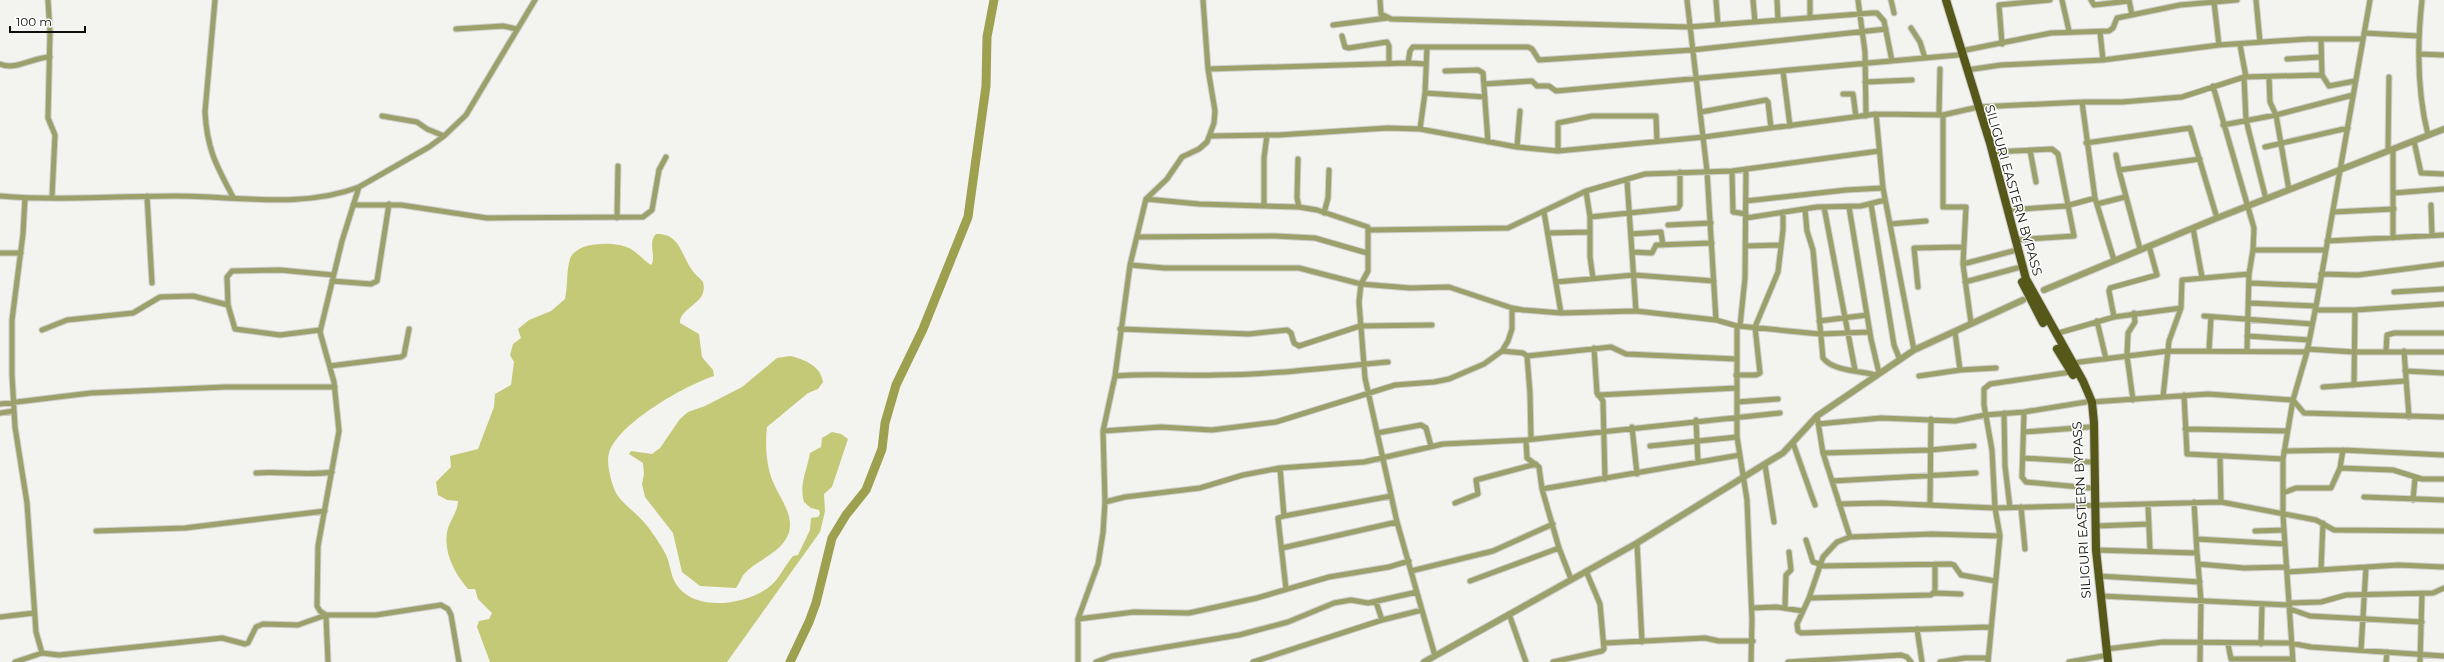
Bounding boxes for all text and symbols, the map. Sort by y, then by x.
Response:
scale bar [10,8,85,34]
text: 100 m [16,14,52,29]
street label: SILIGURI EASTERN BYPASS [1982,103,2046,277]
street label: SILIGURI EASTERN BYPASS [2068,421,2094,599]

